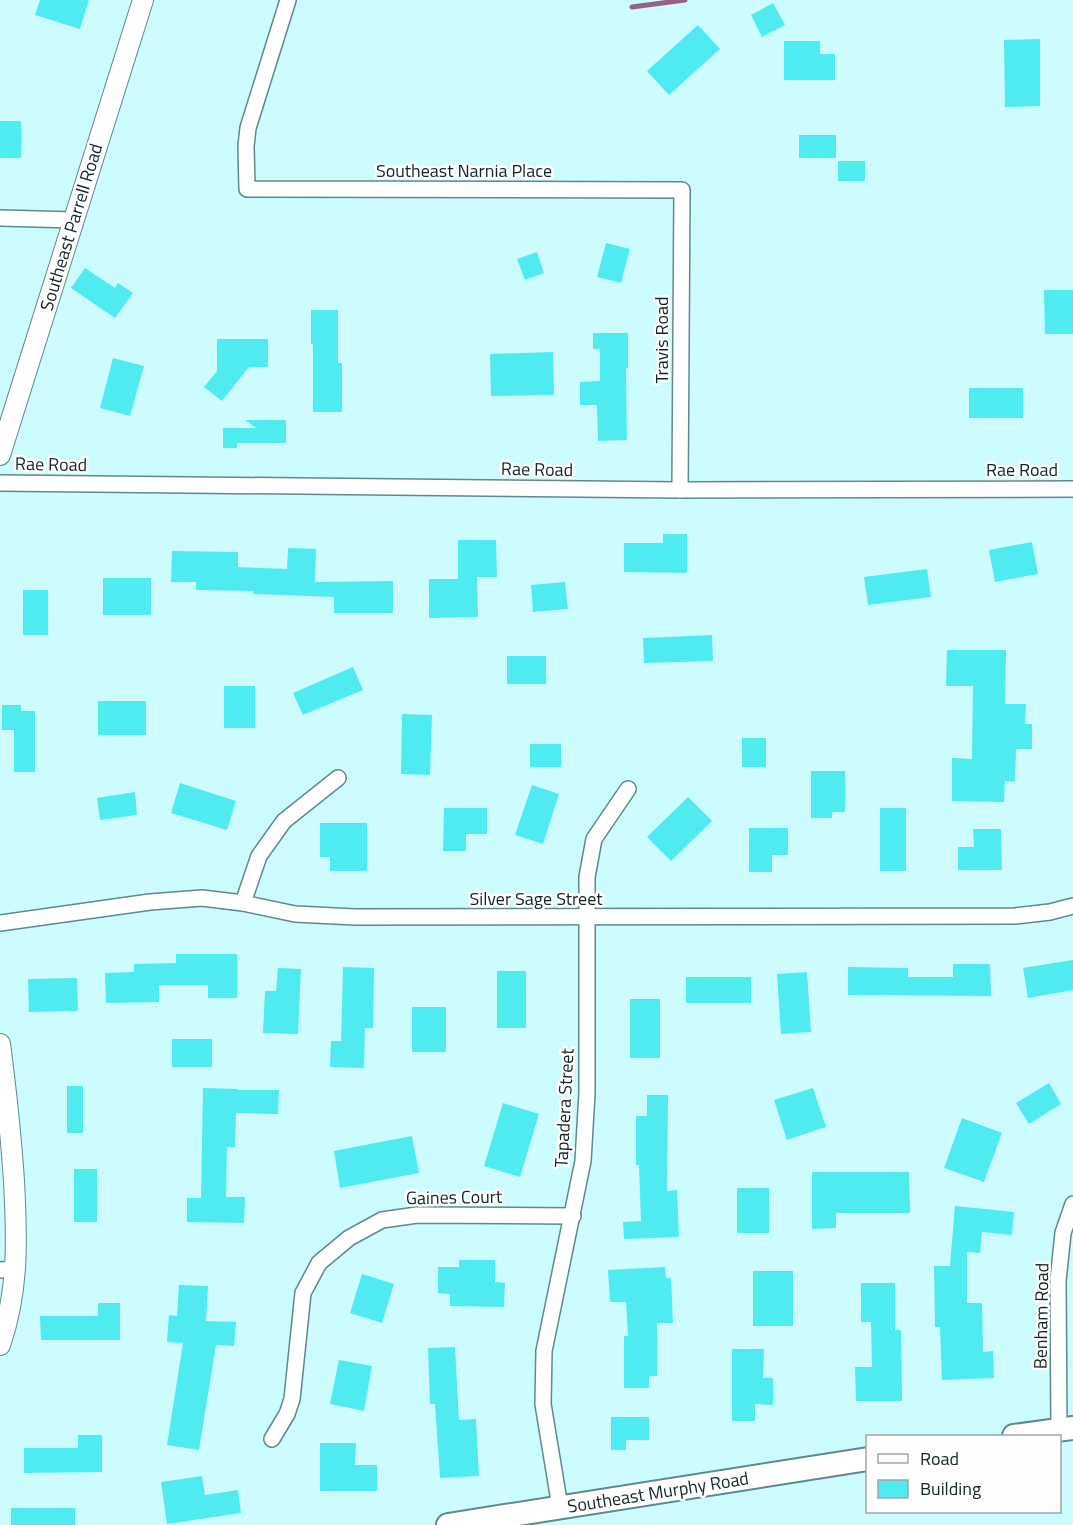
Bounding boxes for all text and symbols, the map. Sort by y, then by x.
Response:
street label: Southeast Parrell Road [33,140,109,314]
street label: Southeast Narnia Place [376,157,552,184]
street label: Travis Road [648,297,675,383]
street label: Rae Road [15,450,87,478]
street label: Rae Road [501,455,573,483]
street label: Rae Road [986,456,1058,483]
street label: Silver Sage Street [469,885,603,912]
street label: Tapadera Street [547,1047,581,1168]
street label: Gaines Court [406,1183,503,1211]
street label: Benham Road [1027,1263,1055,1369]
legend [866,1435,1061,1513]
text: Road [920,1445,959,1472]
street label: Southeast Murphy Road [565,1464,751,1520]
text: Building [920,1475,981,1502]

